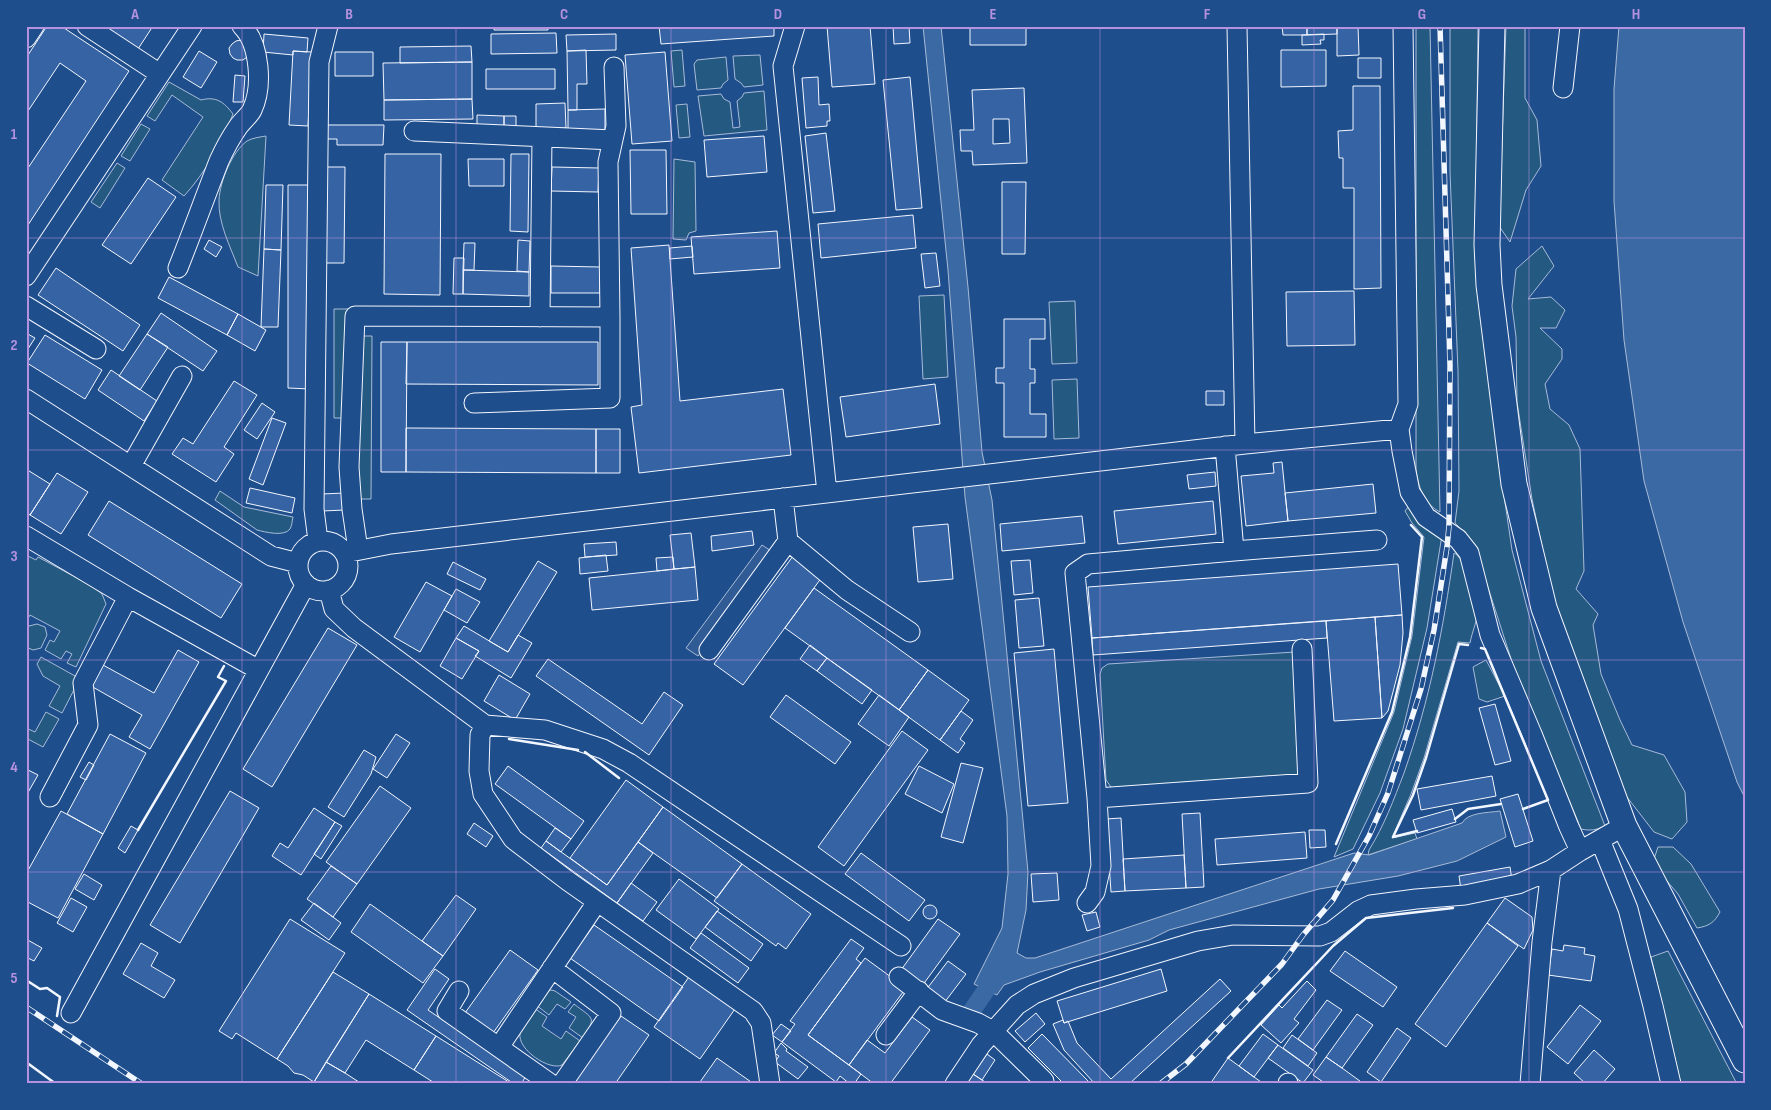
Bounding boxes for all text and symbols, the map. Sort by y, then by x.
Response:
text: A [130,5,139,24]
text: B [345,5,353,24]
text: C [560,5,568,24]
text: D [774,5,782,24]
text: E [990,5,997,24]
text: F [1204,5,1211,24]
text: G [1418,5,1426,24]
text: H [1632,5,1640,24]
text: 1 [11,125,18,144]
text: 2 [10,336,18,355]
text: 3 [10,547,18,566]
text: 4 [10,758,18,777]
text: 5 [10,969,18,988]

